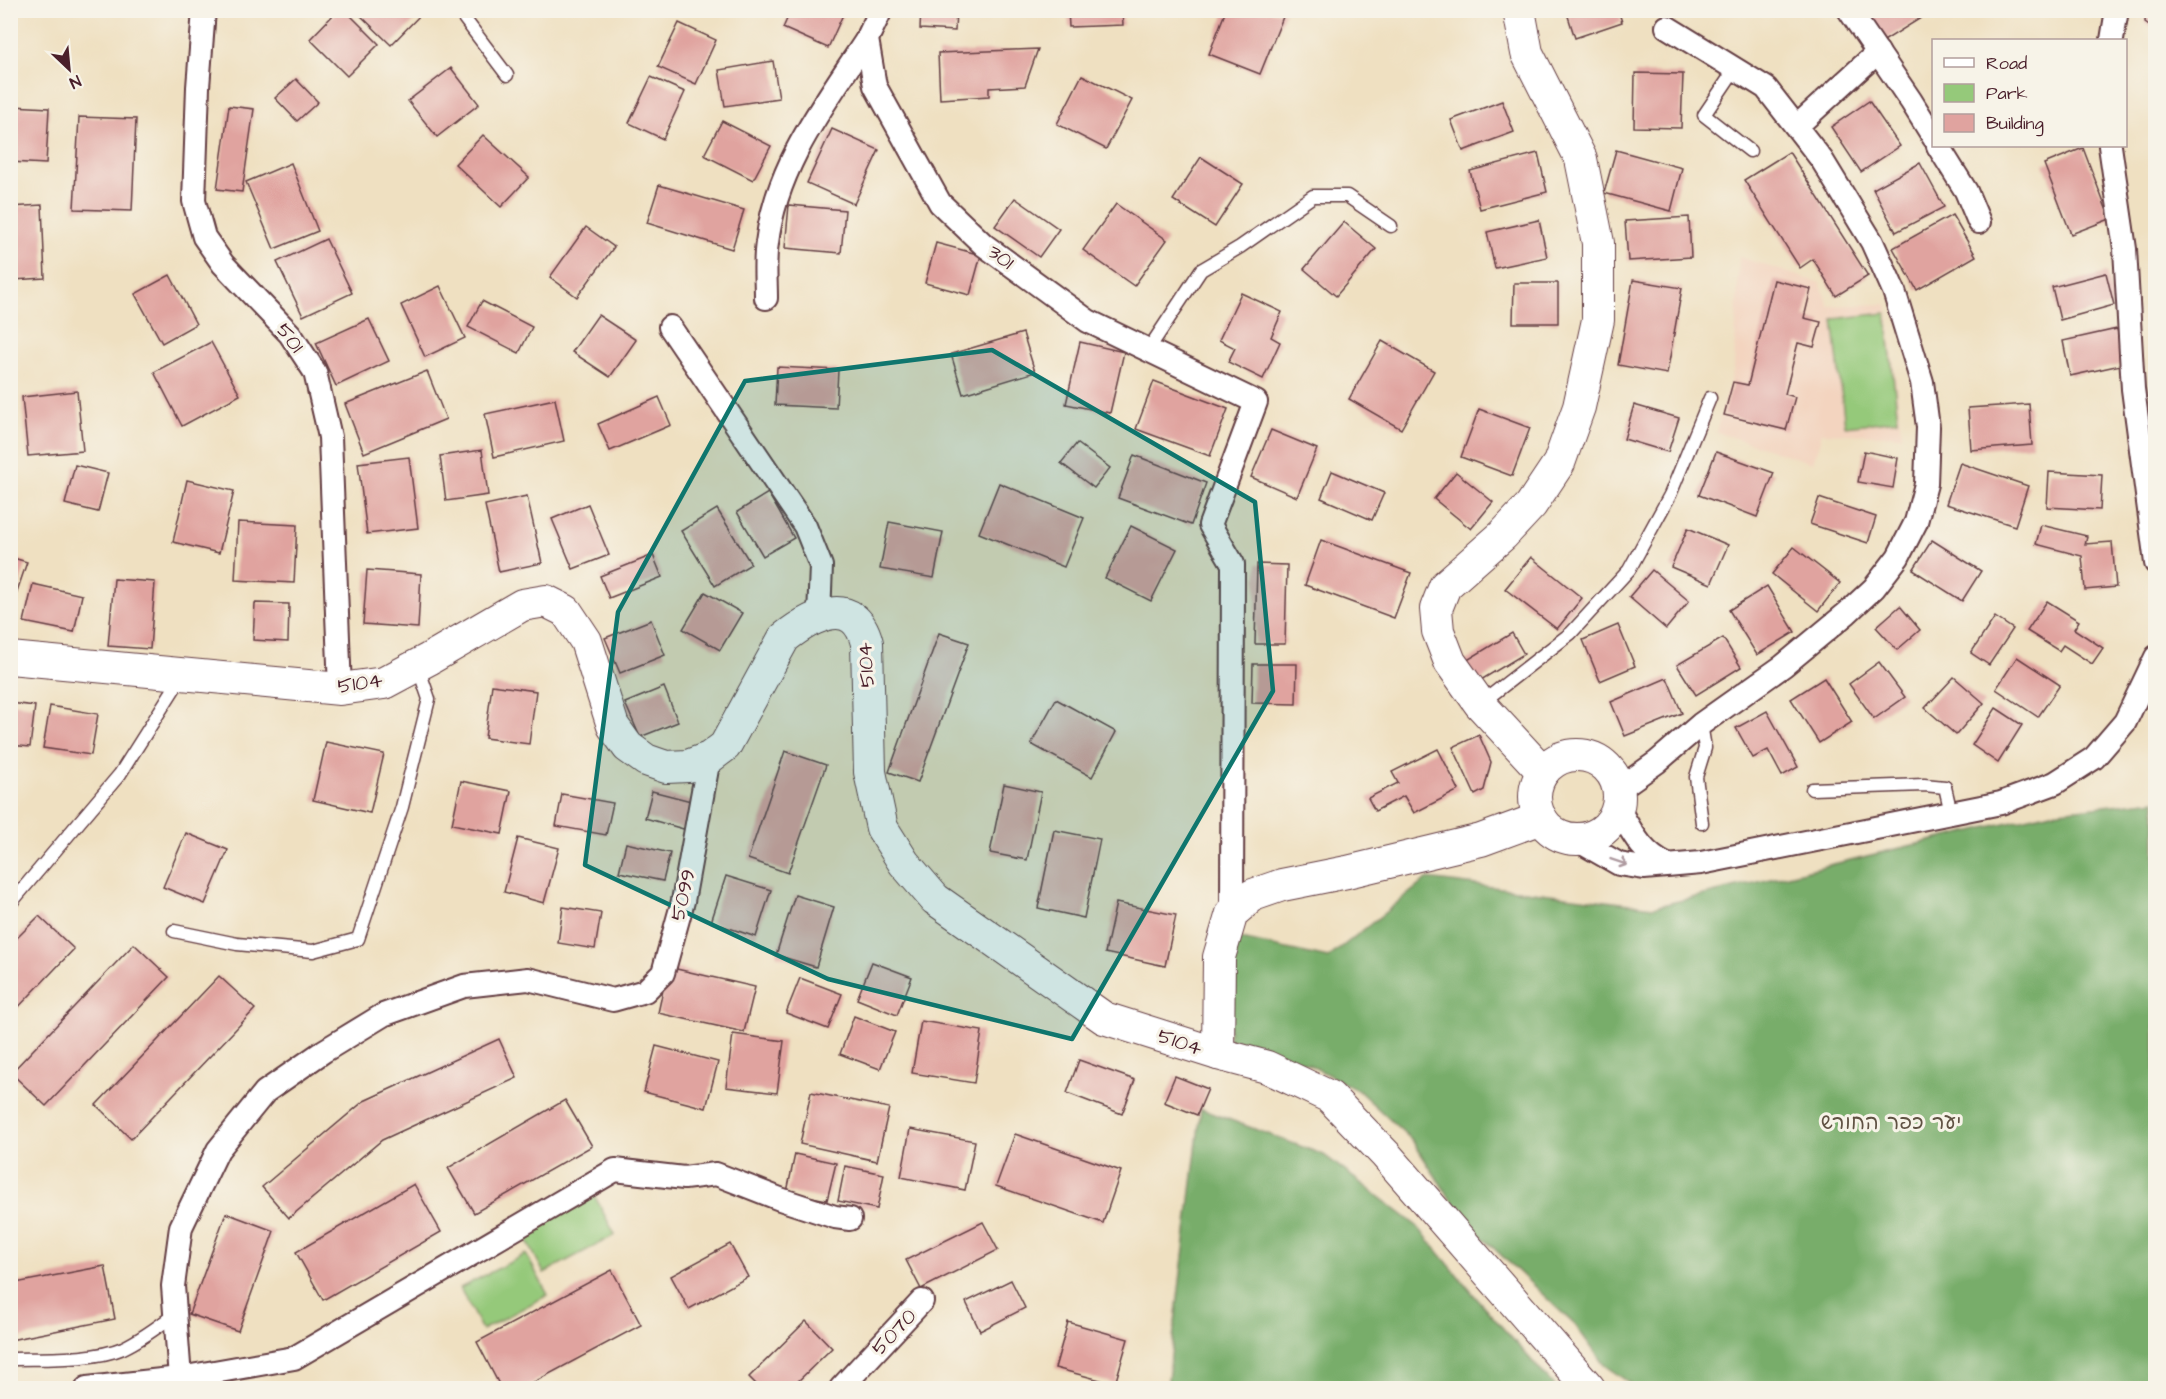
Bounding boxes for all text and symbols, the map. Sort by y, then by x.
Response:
north arrow [39,39,99,99]
legend [1932,39,2127,147]
text: Road [1986,51,2027,76]
text: N [66,69,84,94]
text: Park [1986,81,2028,106]
text: Building [1986,111,2044,137]
street label: 301 [982,237,1021,277]
street label: 501 [269,317,311,359]
street label: 5104 [850,641,882,689]
street label: 5104 [335,665,385,701]
one-way arrow [1609,858,1627,869]
street label: 5099 [663,866,703,924]
street label: 5104 [1154,1021,1206,1063]
park label: יער כפר החורש [1821,1108,1961,1137]
street label: 5070 [865,1302,923,1362]

